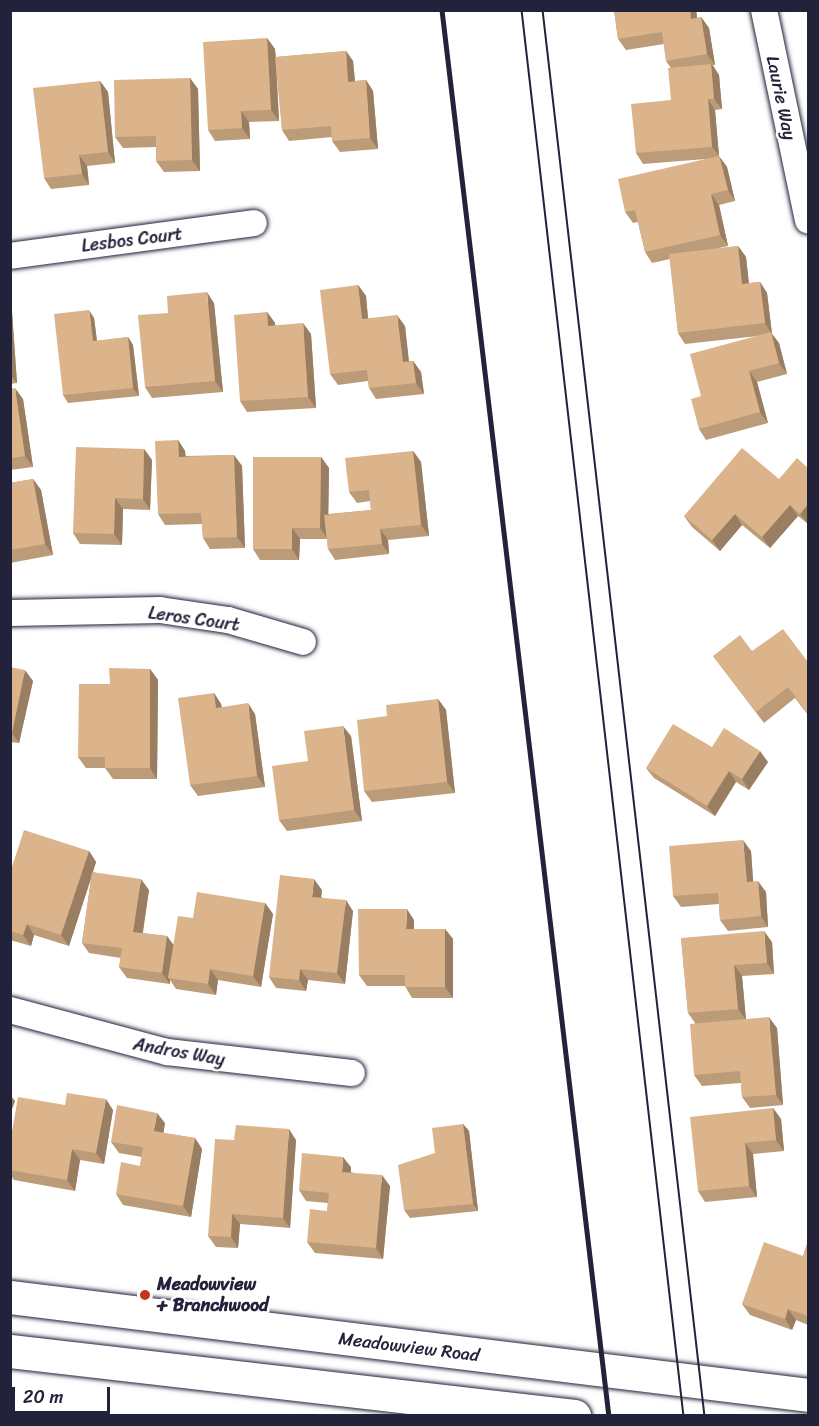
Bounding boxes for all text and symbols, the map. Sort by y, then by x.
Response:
street label: Laurie Way [762,54,800,142]
street label: Lesbos Court [80,223,184,257]
street label: Leros Court [147,602,241,636]
street label: Andros Way [131,1033,227,1071]
place label: Meadowview + Branchwood [157,1274,269,1316]
marker: Meadowview + Branchwood [138,1288,152,1302]
street label: Meadowview Road [337,1328,481,1366]
scale bar [15,1375,112,1413]
text: 20 m [23,1381,63,1413]

